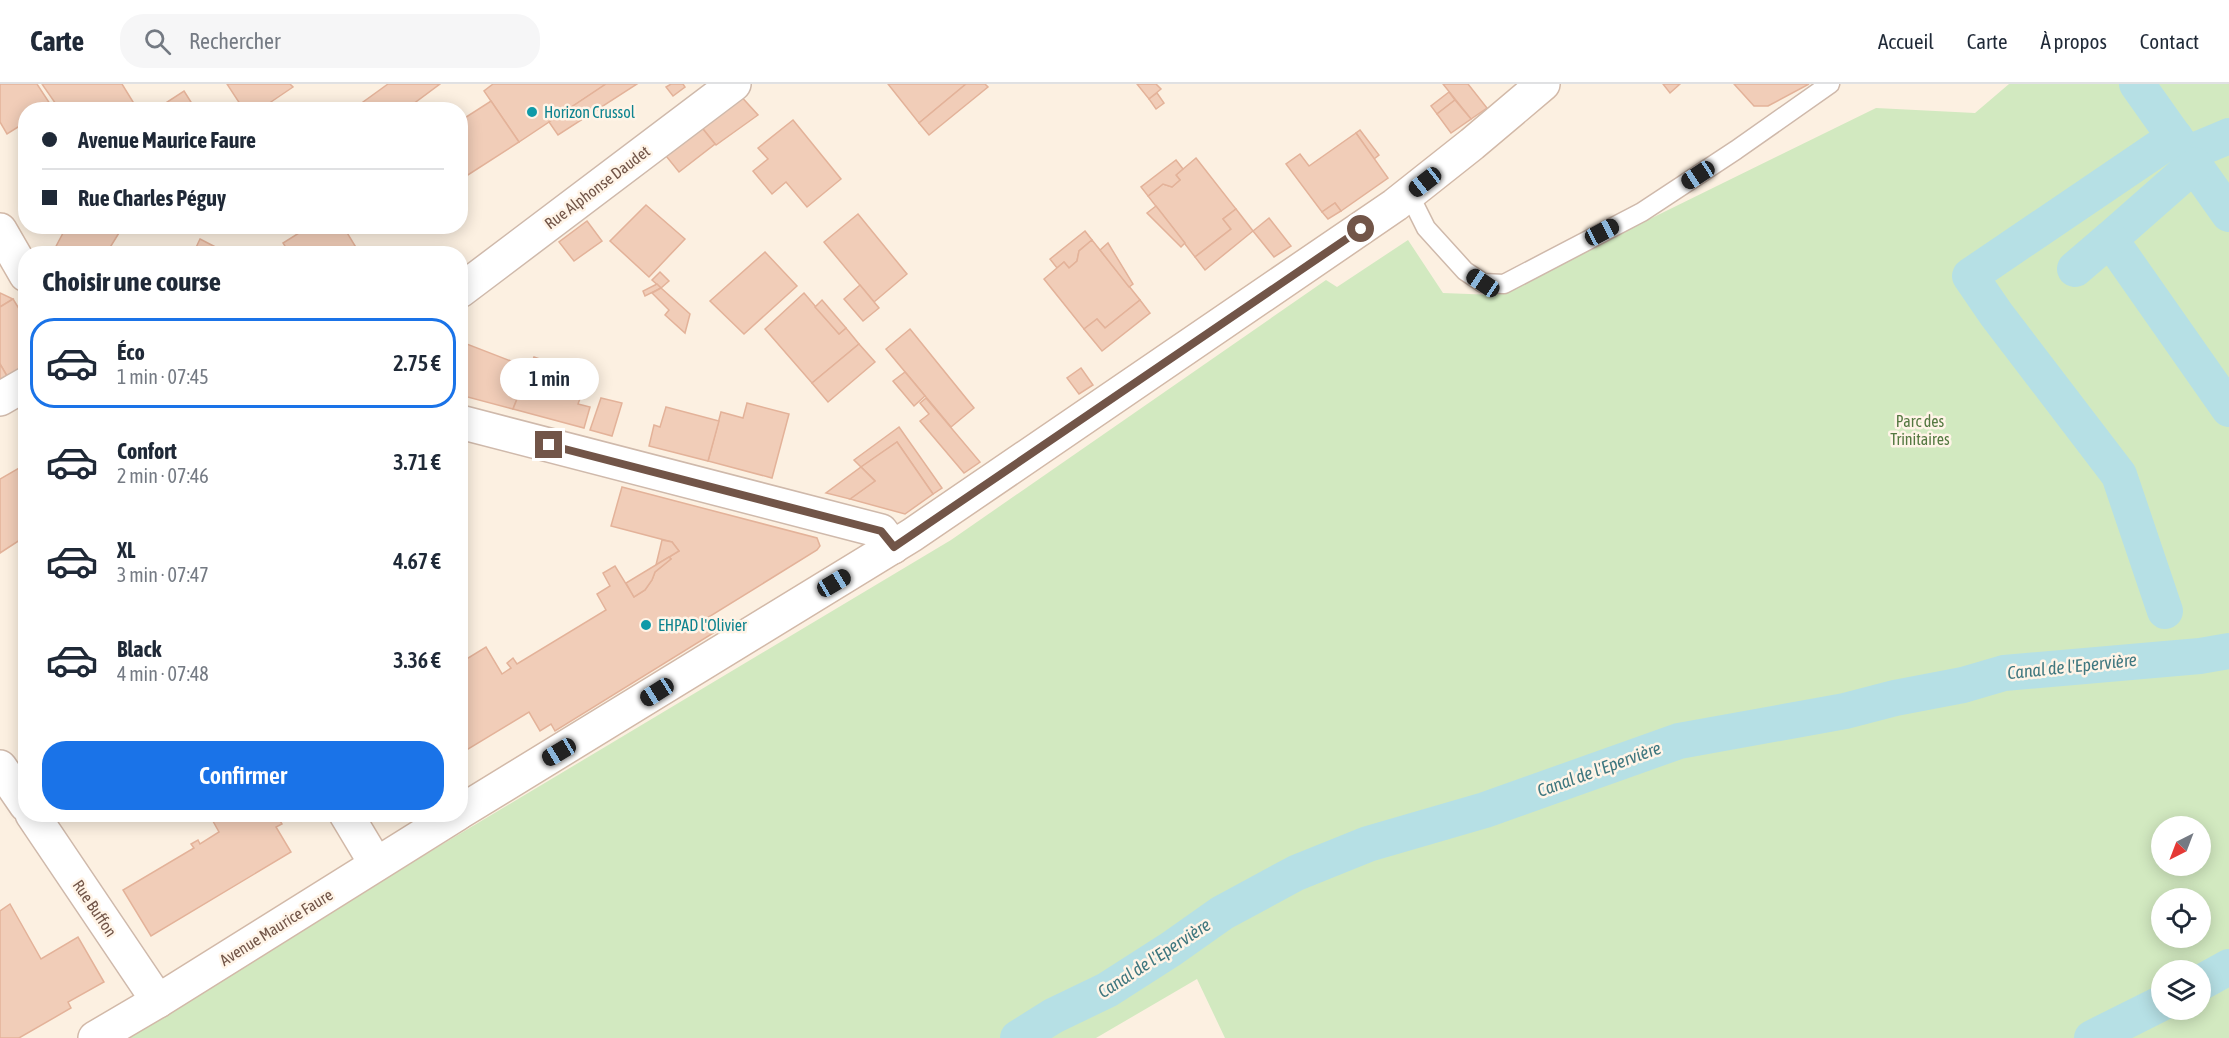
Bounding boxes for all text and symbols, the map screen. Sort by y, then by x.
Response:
search box [120,14,540,68]
text: Carte [30,25,84,57]
icon: search [141,25,174,58]
text: Rechercher [189,28,281,54]
text: Accueil [1878,29,1934,53]
text: Carte [1967,29,2007,53]
text: À propos [2040,29,2107,53]
text: Contact [2140,29,2199,53]
place label: Horizon Crussol [544,103,636,121]
marker: Horizon Crussol [525,105,539,119]
text: Avenue Maurice Faure [78,127,256,153]
street label: Rue Alphonse Daudet [541,141,654,233]
car [1678,158,1718,192]
car [1405,164,1445,200]
text: Rue Charles Péguy [78,185,226,211]
route start [1347,215,1374,242]
car [1582,216,1622,248]
car [1463,265,1503,301]
text: Choisir une course [42,266,221,297]
icon: car [45,336,99,390]
text: Éco [117,339,145,365]
text: 2.75 € [393,350,441,376]
callout: 1 min [500,358,598,400]
text: 1 min · 07:45 [117,365,209,388]
text: 1 min [529,367,570,390]
park label: Parc des Trinitaires [1890,412,1950,448]
route end [535,431,562,458]
icon: car [45,435,99,489]
text: Confort [117,438,177,464]
text: 3.71 € [393,449,441,475]
text: 2 min · 07:46 [117,464,209,487]
icon: car [45,534,99,588]
text: XL [117,537,135,563]
text: 4.67 € [393,548,441,574]
text: 3 min · 07:47 [117,563,209,586]
car [814,566,854,600]
place label: EHPAD l'Olivier [658,616,747,634]
marker: EHPAD l'Olivier [639,618,653,632]
icon: car [45,633,99,687]
text: Black [117,636,161,662]
text: 3.36 € [393,647,441,673]
water label: Canal de l'Epervière [2006,649,2138,683]
text: 4 min · 07:48 [117,662,209,685]
car [637,675,677,709]
car [539,735,579,769]
water label: Canal de l'Epervière [1534,737,1664,801]
button: Confirmer [42,741,444,810]
north arrow [2151,816,2211,876]
map controls [2151,816,2211,1020]
street label: Rue Buffon [70,876,120,940]
street label: Avenue Maurice Faure [216,885,336,969]
button: locate [2151,888,2211,948]
water label: Canal de l'Epervière [1094,914,1214,1002]
button: layers [2151,960,2211,1020]

